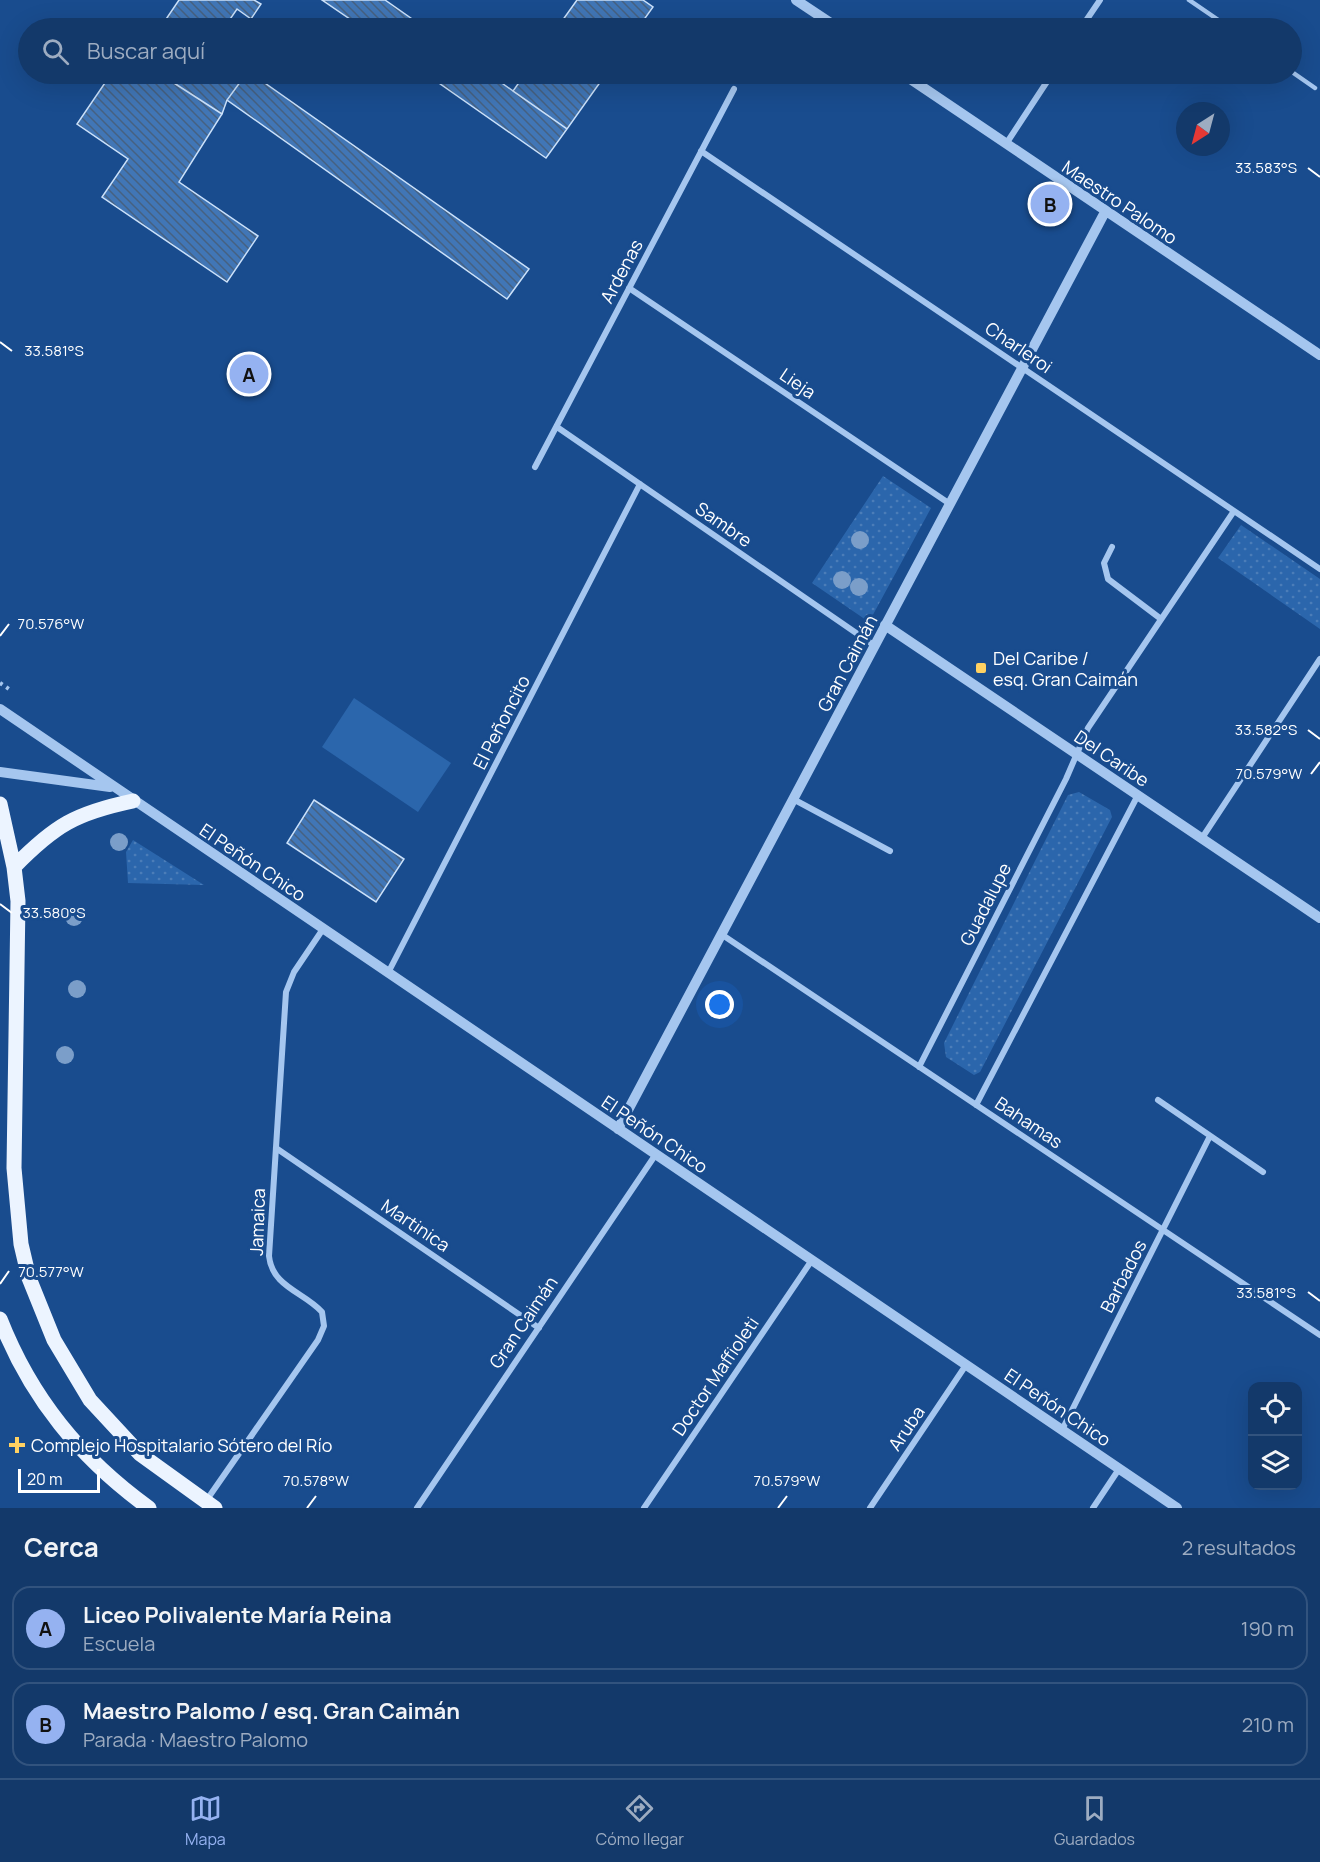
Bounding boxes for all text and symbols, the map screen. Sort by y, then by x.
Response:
search box [18,18,1302,84]
icon: search [39,35,72,68]
text: Buscar aquí [87,36,205,66]
north arrow [1176,102,1230,156]
street label: Maestro Palomo [1058,155,1182,249]
text: 33.583°S [1235,157,1297,178]
pin: B [1030,182,1070,226]
street label: Ardenas [594,235,648,307]
street label: Charleroi [981,316,1057,378]
text: 33.581°S [24,340,84,361]
pin: A [230,352,268,397]
street label: Lieja [775,362,821,404]
street label: Sambre [691,496,757,552]
street label: Gran Caimán [811,611,883,715]
text: 70.576°W [18,613,84,634]
place label: Del Caribe / esq. Gran Caimán [993,646,1138,691]
marker: Del Caribe / esq. Gran Caimán [974,661,988,675]
street label: El Peñoncito [467,671,535,773]
text: 33.582°S [1235,719,1297,740]
street label: Del Caribe [1070,724,1154,792]
text: 70.579°W [1236,763,1302,784]
street label: El Peñón Chico [195,818,311,906]
street label: Guadalupe [954,858,1016,950]
text: 33.580°S [23,902,85,923]
your location [705,990,734,1019]
street label: El Peñón Chico [597,1090,713,1178]
street label: Bahamas [991,1091,1067,1153]
street label: Jamaica [244,1188,270,1256]
street label: Martinica [377,1193,455,1257]
street label: Barbados [1094,1235,1152,1317]
text: 70.577°W [18,1261,84,1282]
street label: Gran Caimán [483,1271,563,1373]
text: 33.581°S [1236,1282,1296,1303]
street label: Doctor Maffioleti [666,1312,764,1440]
street label: El Peñón Chico [1000,1363,1116,1451]
map controls [1248,1382,1302,1490]
button: locate [1248,1382,1302,1436]
street label: Aruba [882,1401,930,1455]
place label: Complejo Hospitalario Sótero del Río [31,1433,332,1457]
marker: Complejo Hospitalario Sótero del Río [8,1436,26,1454]
button: layers [1248,1436,1302,1490]
scale bar [18,1466,100,1494]
text: 20 m [27,1468,63,1490]
text: 70.578°W [283,1470,349,1491]
text: 70.579°W [754,1470,820,1491]
text: Cerca [24,1529,99,1565]
text: 2 resultados [1182,1534,1296,1561]
text: Liceo Polivalente María Reina [83,1600,392,1630]
text: A [39,1615,52,1642]
text: 190 m [1241,1615,1294,1642]
text: Escuela [83,1630,155,1657]
text: Maestro Palomo / esq. Gran Caimán [83,1696,460,1726]
text: B [39,1711,52,1738]
text: 210 m [1242,1711,1294,1738]
text: Parada · Maestro Palomo [83,1726,308,1753]
tab: Mapa [185,1792,226,1850]
tab: Cómo llegar [596,1792,684,1850]
tab: Guardados [1054,1792,1135,1850]

